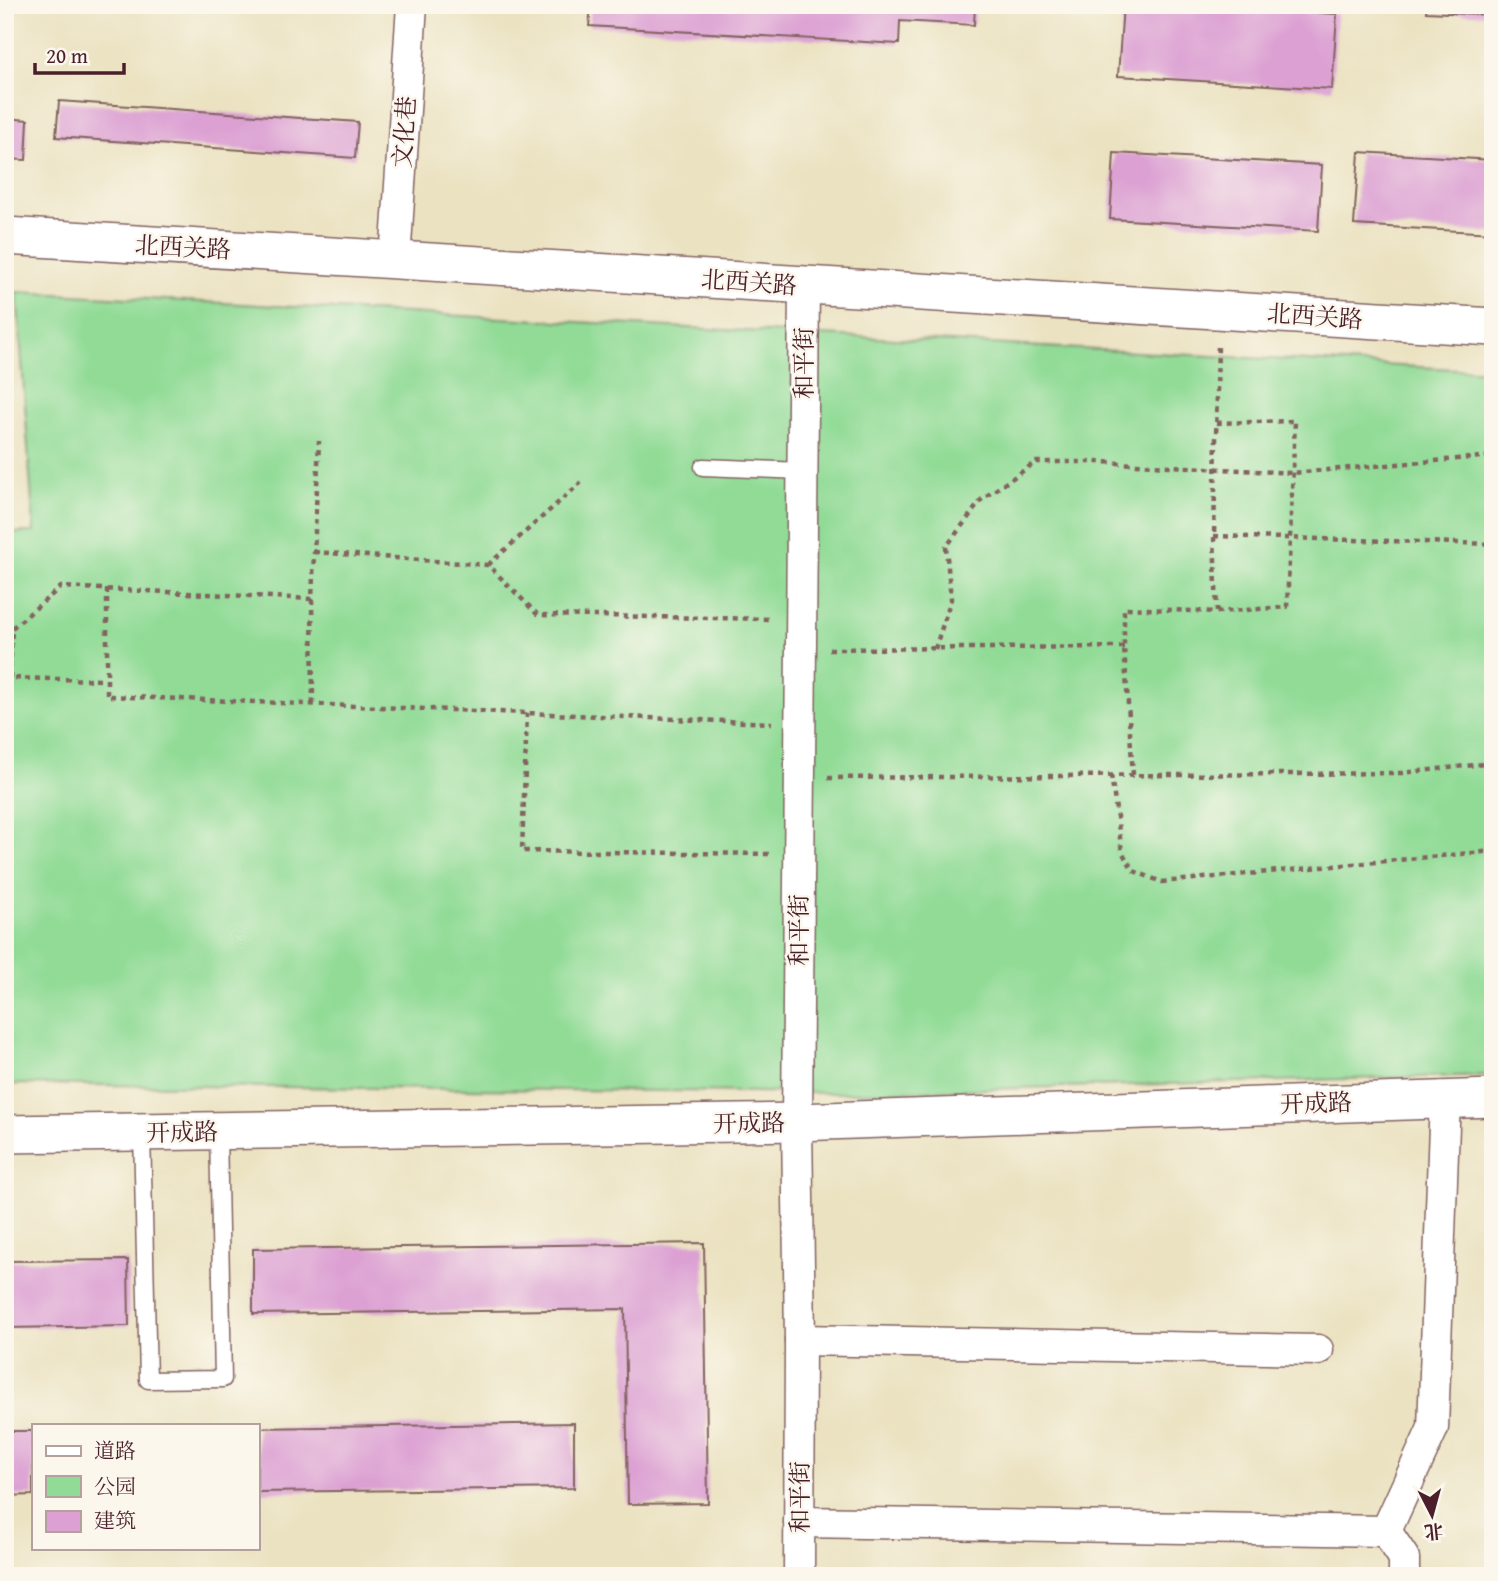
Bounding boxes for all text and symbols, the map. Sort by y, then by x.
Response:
scale bar [35,32,124,76]
text: 20 m [46,40,88,71]
street label: 文化巷 [384,95,424,169]
street label: 北西关路 [134,227,232,267]
street label: 北西关路 [700,261,798,303]
street label: 北西关路 [1266,295,1364,337]
street label: 和平街 [786,327,821,399]
street label: 和平街 [781,894,816,966]
street label: 开成路 [1279,1084,1353,1122]
street label: 开成路 [713,1105,785,1141]
street label: 开成路 [146,1114,218,1150]
legend [32,1424,259,1550]
text: 道路 [94,1435,136,1466]
street label: 和平街 [782,1461,817,1533]
text: 公园 [94,1471,136,1502]
north arrow [1396,1480,1466,1550]
text: 建筑 [94,1505,136,1536]
text: 北 [1423,1517,1445,1547]

